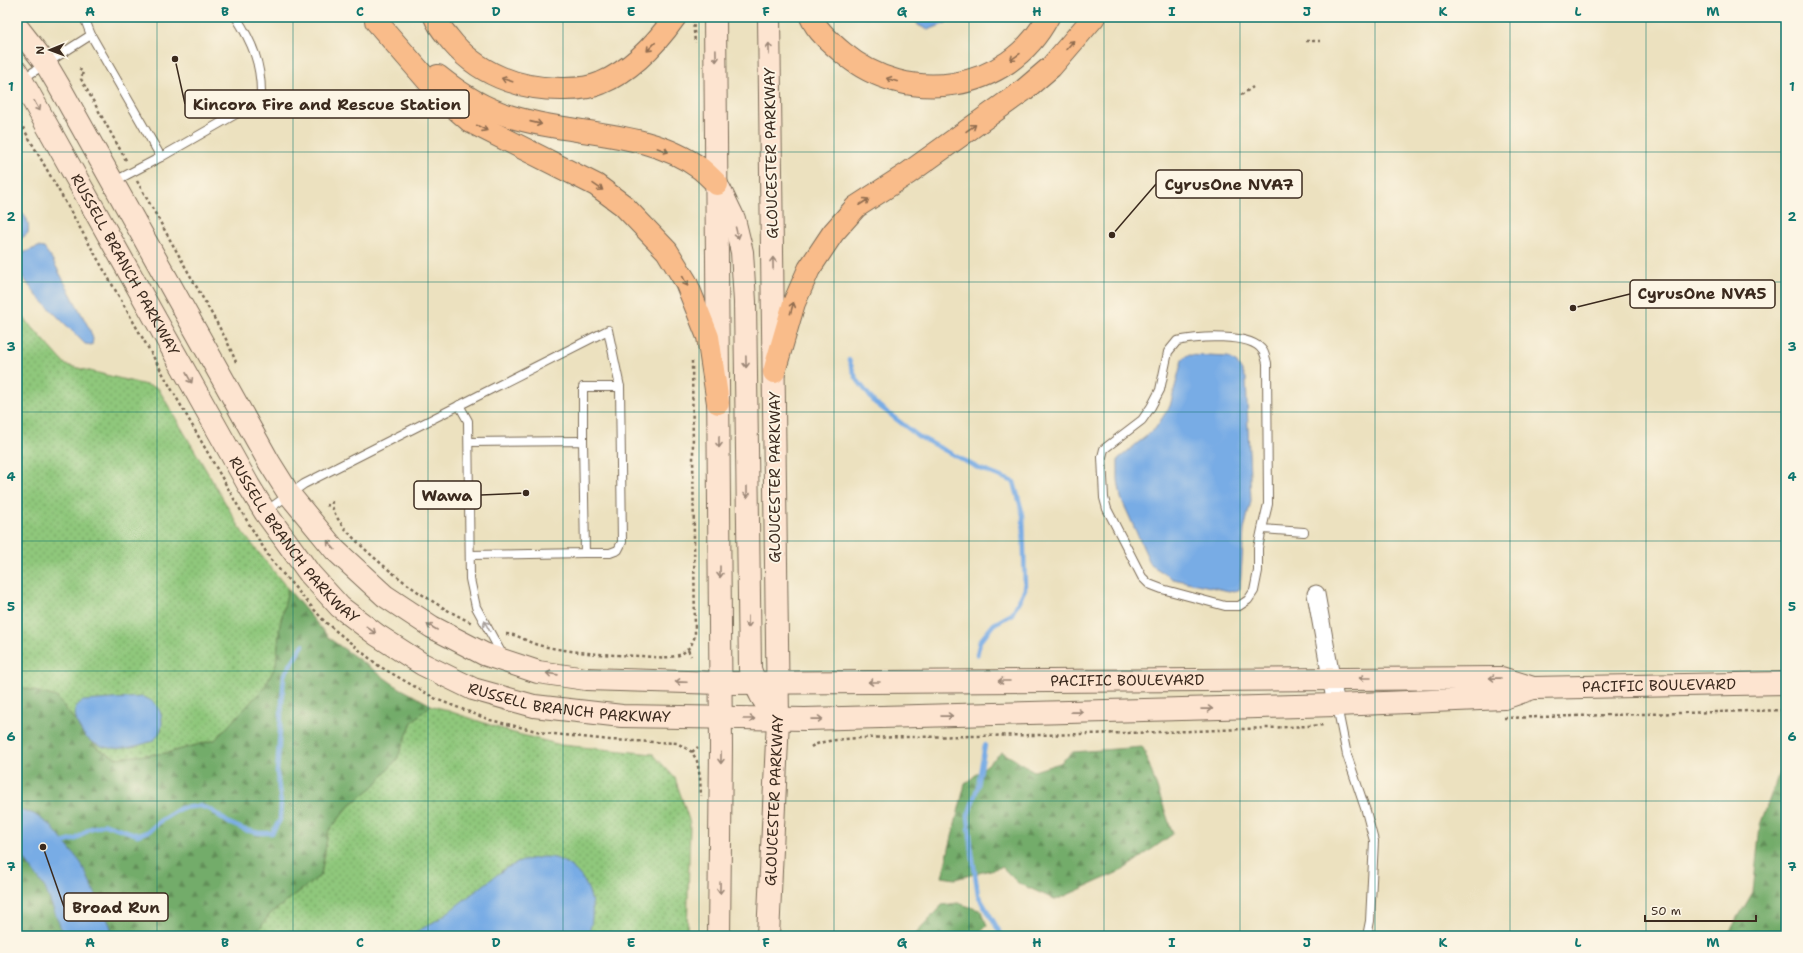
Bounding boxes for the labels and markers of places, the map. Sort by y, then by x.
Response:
callout: Kincora Fire and Rescue Station [185,90,469,118]
callout: CyrusOne NVA7 [1156,170,1302,198]
callout: CyrusOne NVA5 [1630,280,1775,308]
callout: Wawa [414,481,481,509]
callout: Broad Run [64,893,168,921]

